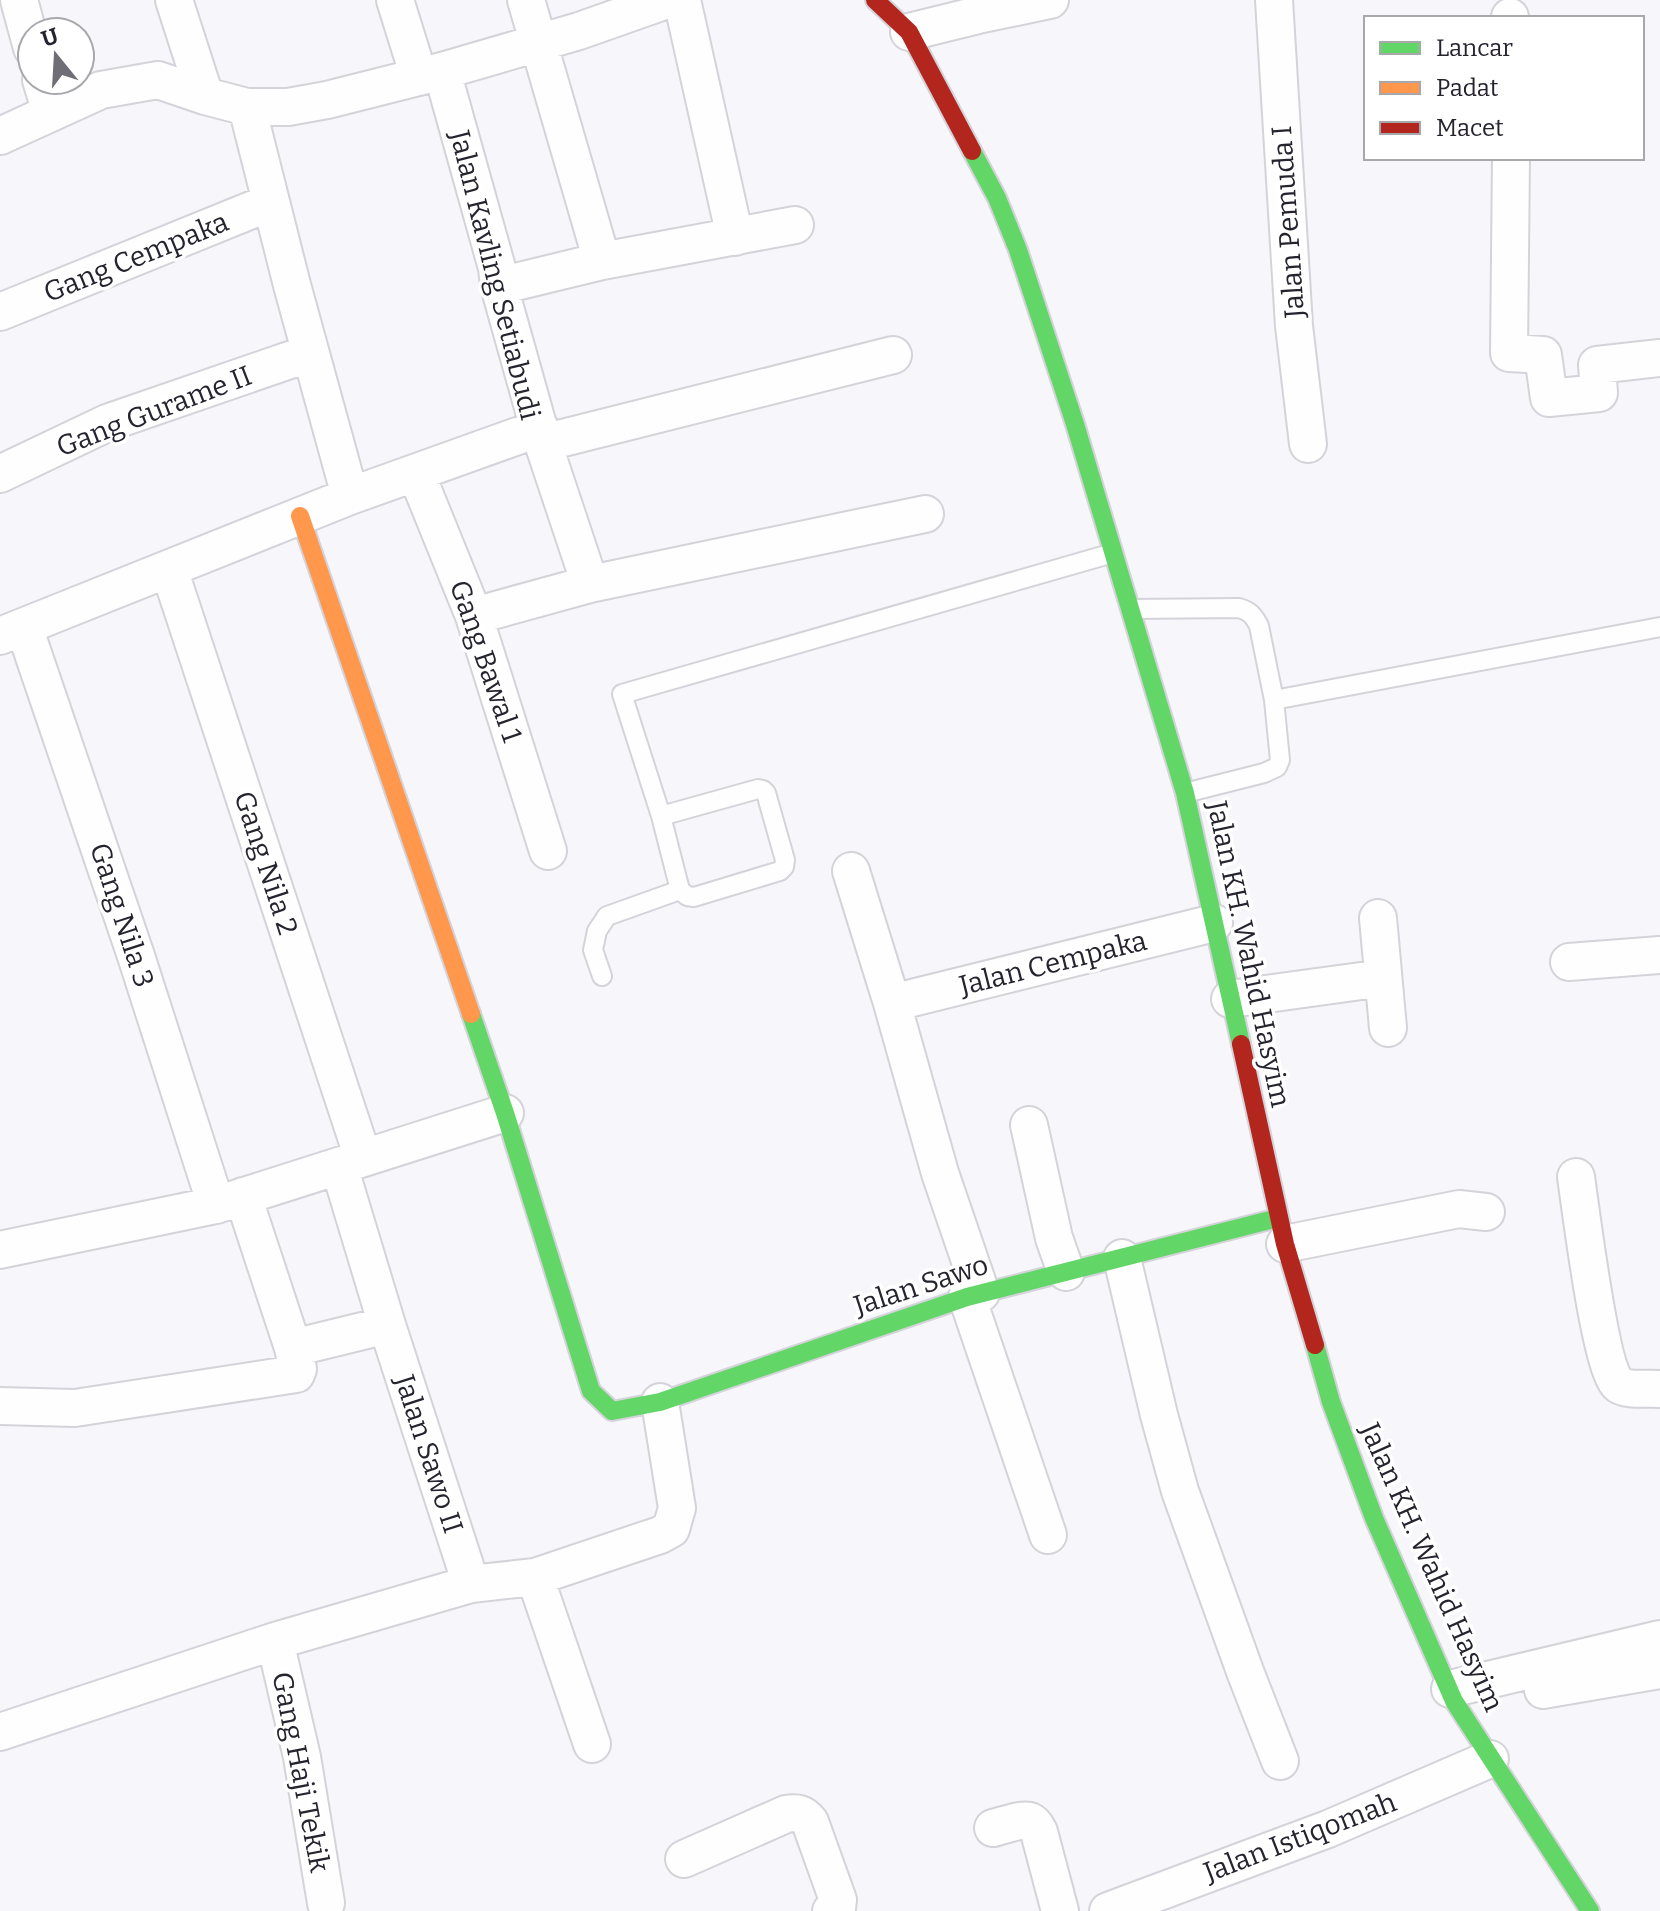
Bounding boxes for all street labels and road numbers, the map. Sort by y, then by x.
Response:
street label: Jalan Pemuda I [1265,125,1311,320]
street label: Jalan Kavling Setiabudi [443,126,547,423]
street label: Gang Cempaka [39,205,233,309]
street label: Gang Gurame II [52,359,256,463]
street label: Gang Bawal 1 [443,576,529,747]
street label: Gang Nila 2 [227,787,305,939]
street label: Jalan KH. Wahid Hasyim [1200,797,1298,1110]
street label: Gang Nila 3 [83,839,161,991]
street label: Jalan Cempaka [955,924,1150,1002]
street label: Jalan Sawo [849,1248,992,1322]
street label: Jalan Sawo II [388,1370,470,1537]
street label: Jalan KH. Wahid Hasyim [1353,1417,1511,1717]
street label: Gang Haji Tekik [265,1669,337,1875]
street label: Jalan Istiqomah [1198,1785,1401,1889]

